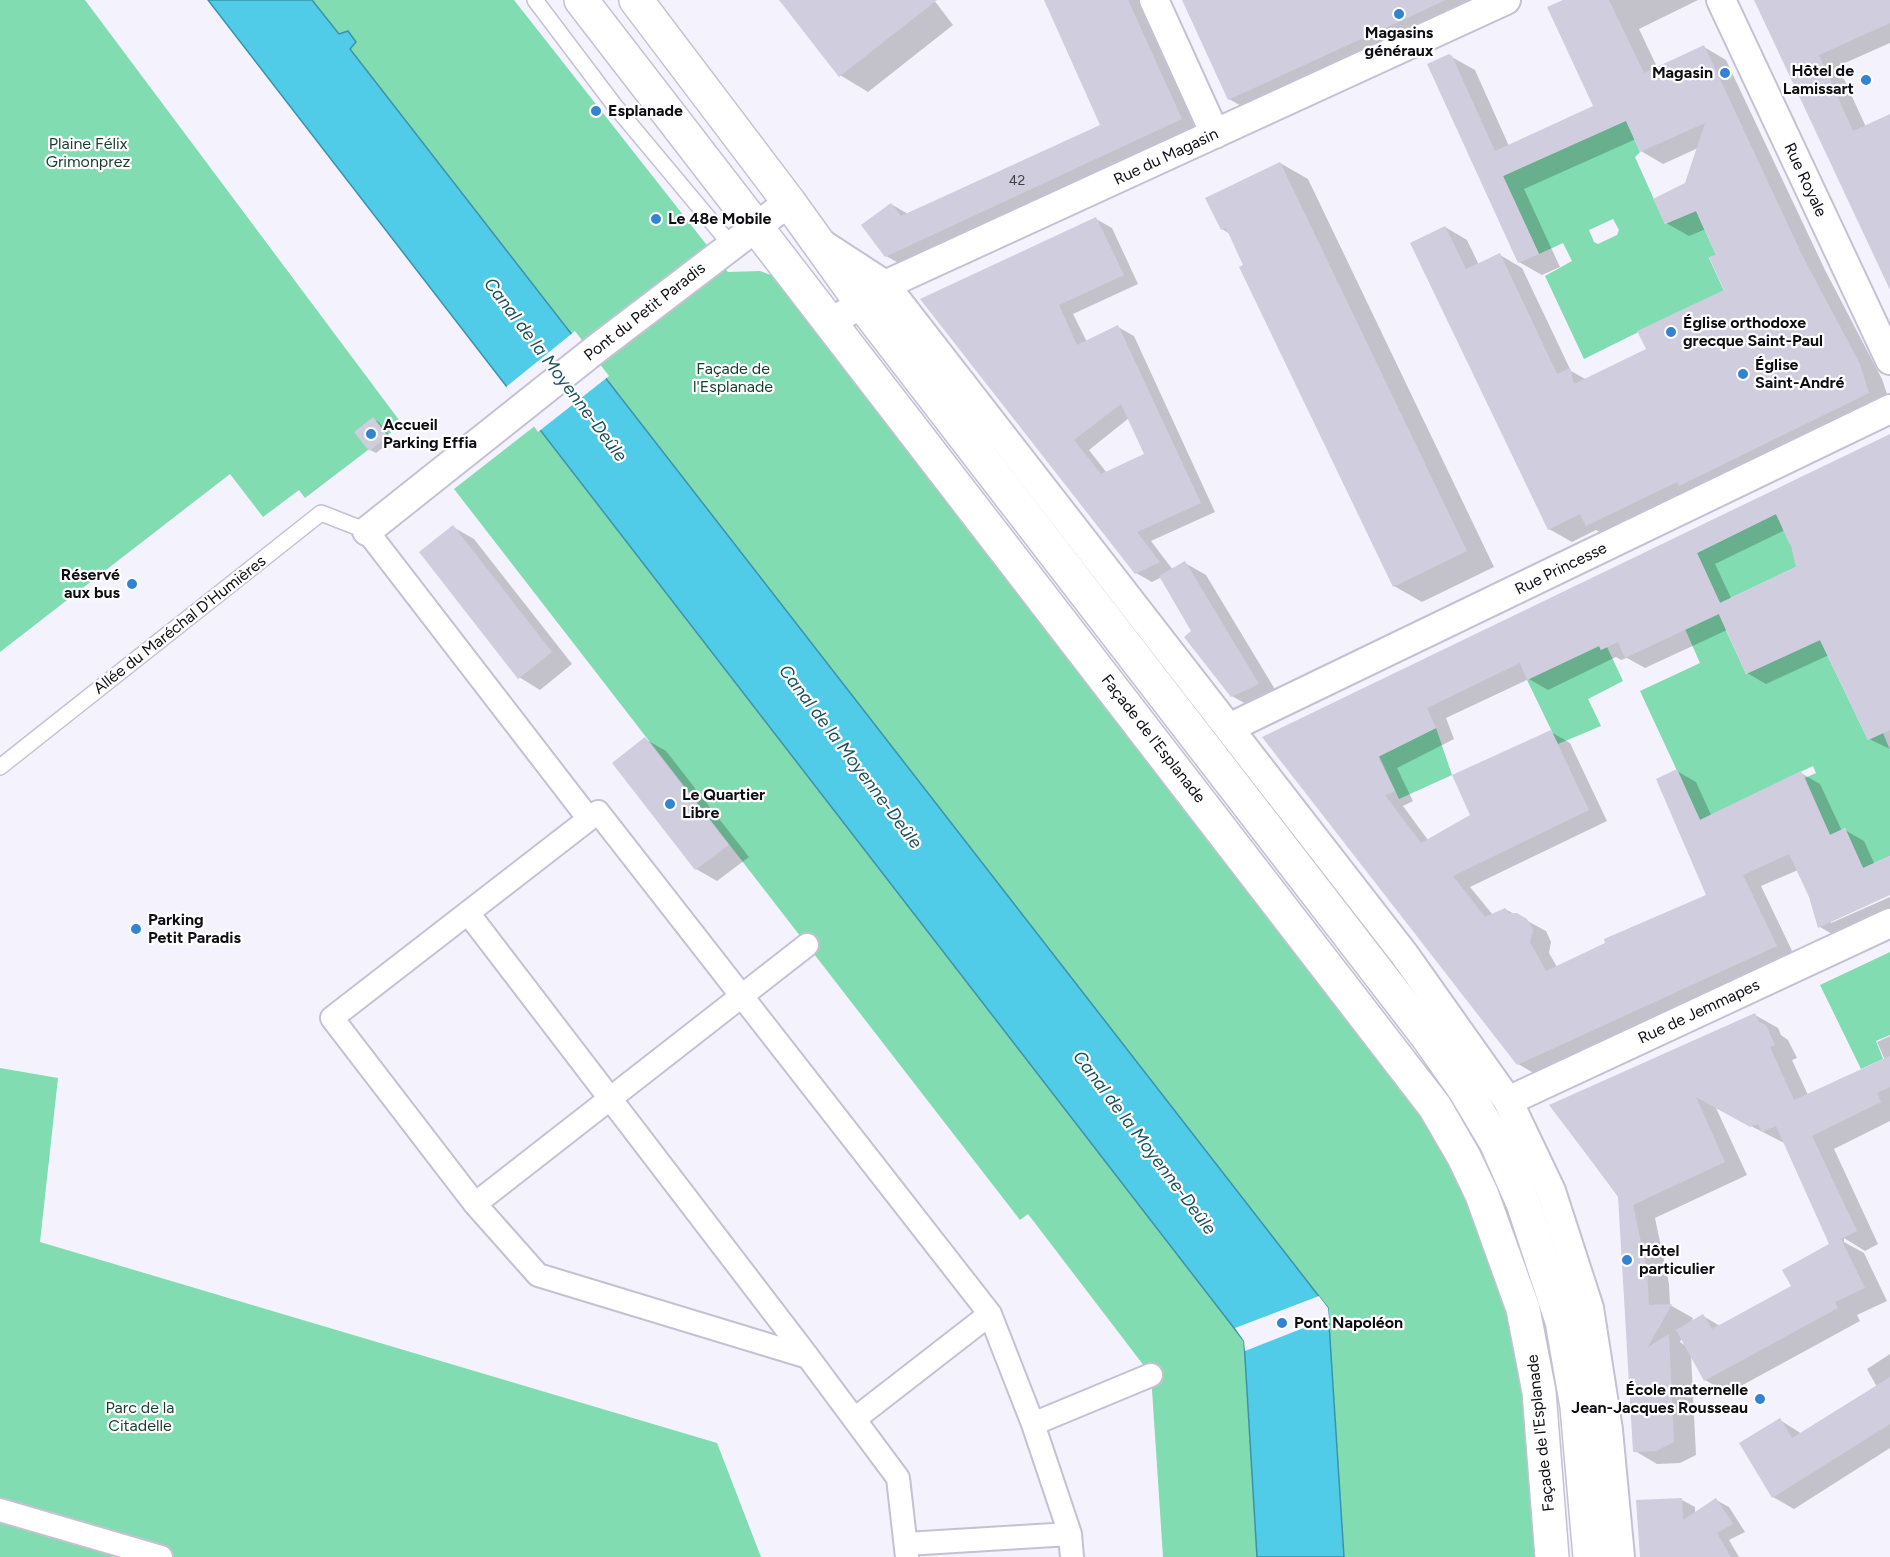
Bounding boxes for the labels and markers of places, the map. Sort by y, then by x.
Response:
marker: Magasins généraux [1392,7,1406,21]
place label: Magasins généraux [1365,23,1433,61]
place label: Hôtel de Lamissart [1783,61,1854,99]
place label: Magasin [1652,63,1713,83]
marker: Magasin [1718,66,1732,80]
marker: Hôtel de Lamissart [1859,73,1873,87]
place label: Esplanade [608,101,683,121]
marker: Esplanade [589,104,603,118]
place label: Le 48e Mobile [668,209,771,229]
marker: Le 48e Mobile [649,212,663,226]
place label: Église orthodoxe grecque Saint-Paul [1683,313,1823,351]
marker: Église orthodoxe grecque Saint-Paul [1664,325,1678,339]
place label: Église Saint-André [1755,355,1844,393]
marker: Église Saint-André [1736,367,1750,381]
place label: Accueil Parking Effia [383,415,477,453]
marker: Accueil Parking Effia [364,427,378,441]
place label: Réservé aux bus [61,565,120,603]
marker: Réservé aux bus [125,577,139,591]
place label: Le Quartier Libre [682,785,765,823]
marker: Le Quartier Libre [663,797,677,811]
place label: Parking Petit Paradis [148,910,241,948]
marker: Parking Petit Paradis [129,922,143,936]
place label: Hôtel particulier [1639,1241,1715,1279]
marker: Hôtel particulier [1620,1253,1634,1267]
place label: Pont Napoléon [1294,1313,1403,1333]
marker: Pont Napoléon [1275,1316,1289,1330]
place label: École maternelle Jean-Jacques Rousseau [1571,1380,1748,1418]
marker: École maternelle Jean-Jacques Rousseau [1753,1392,1767,1406]

